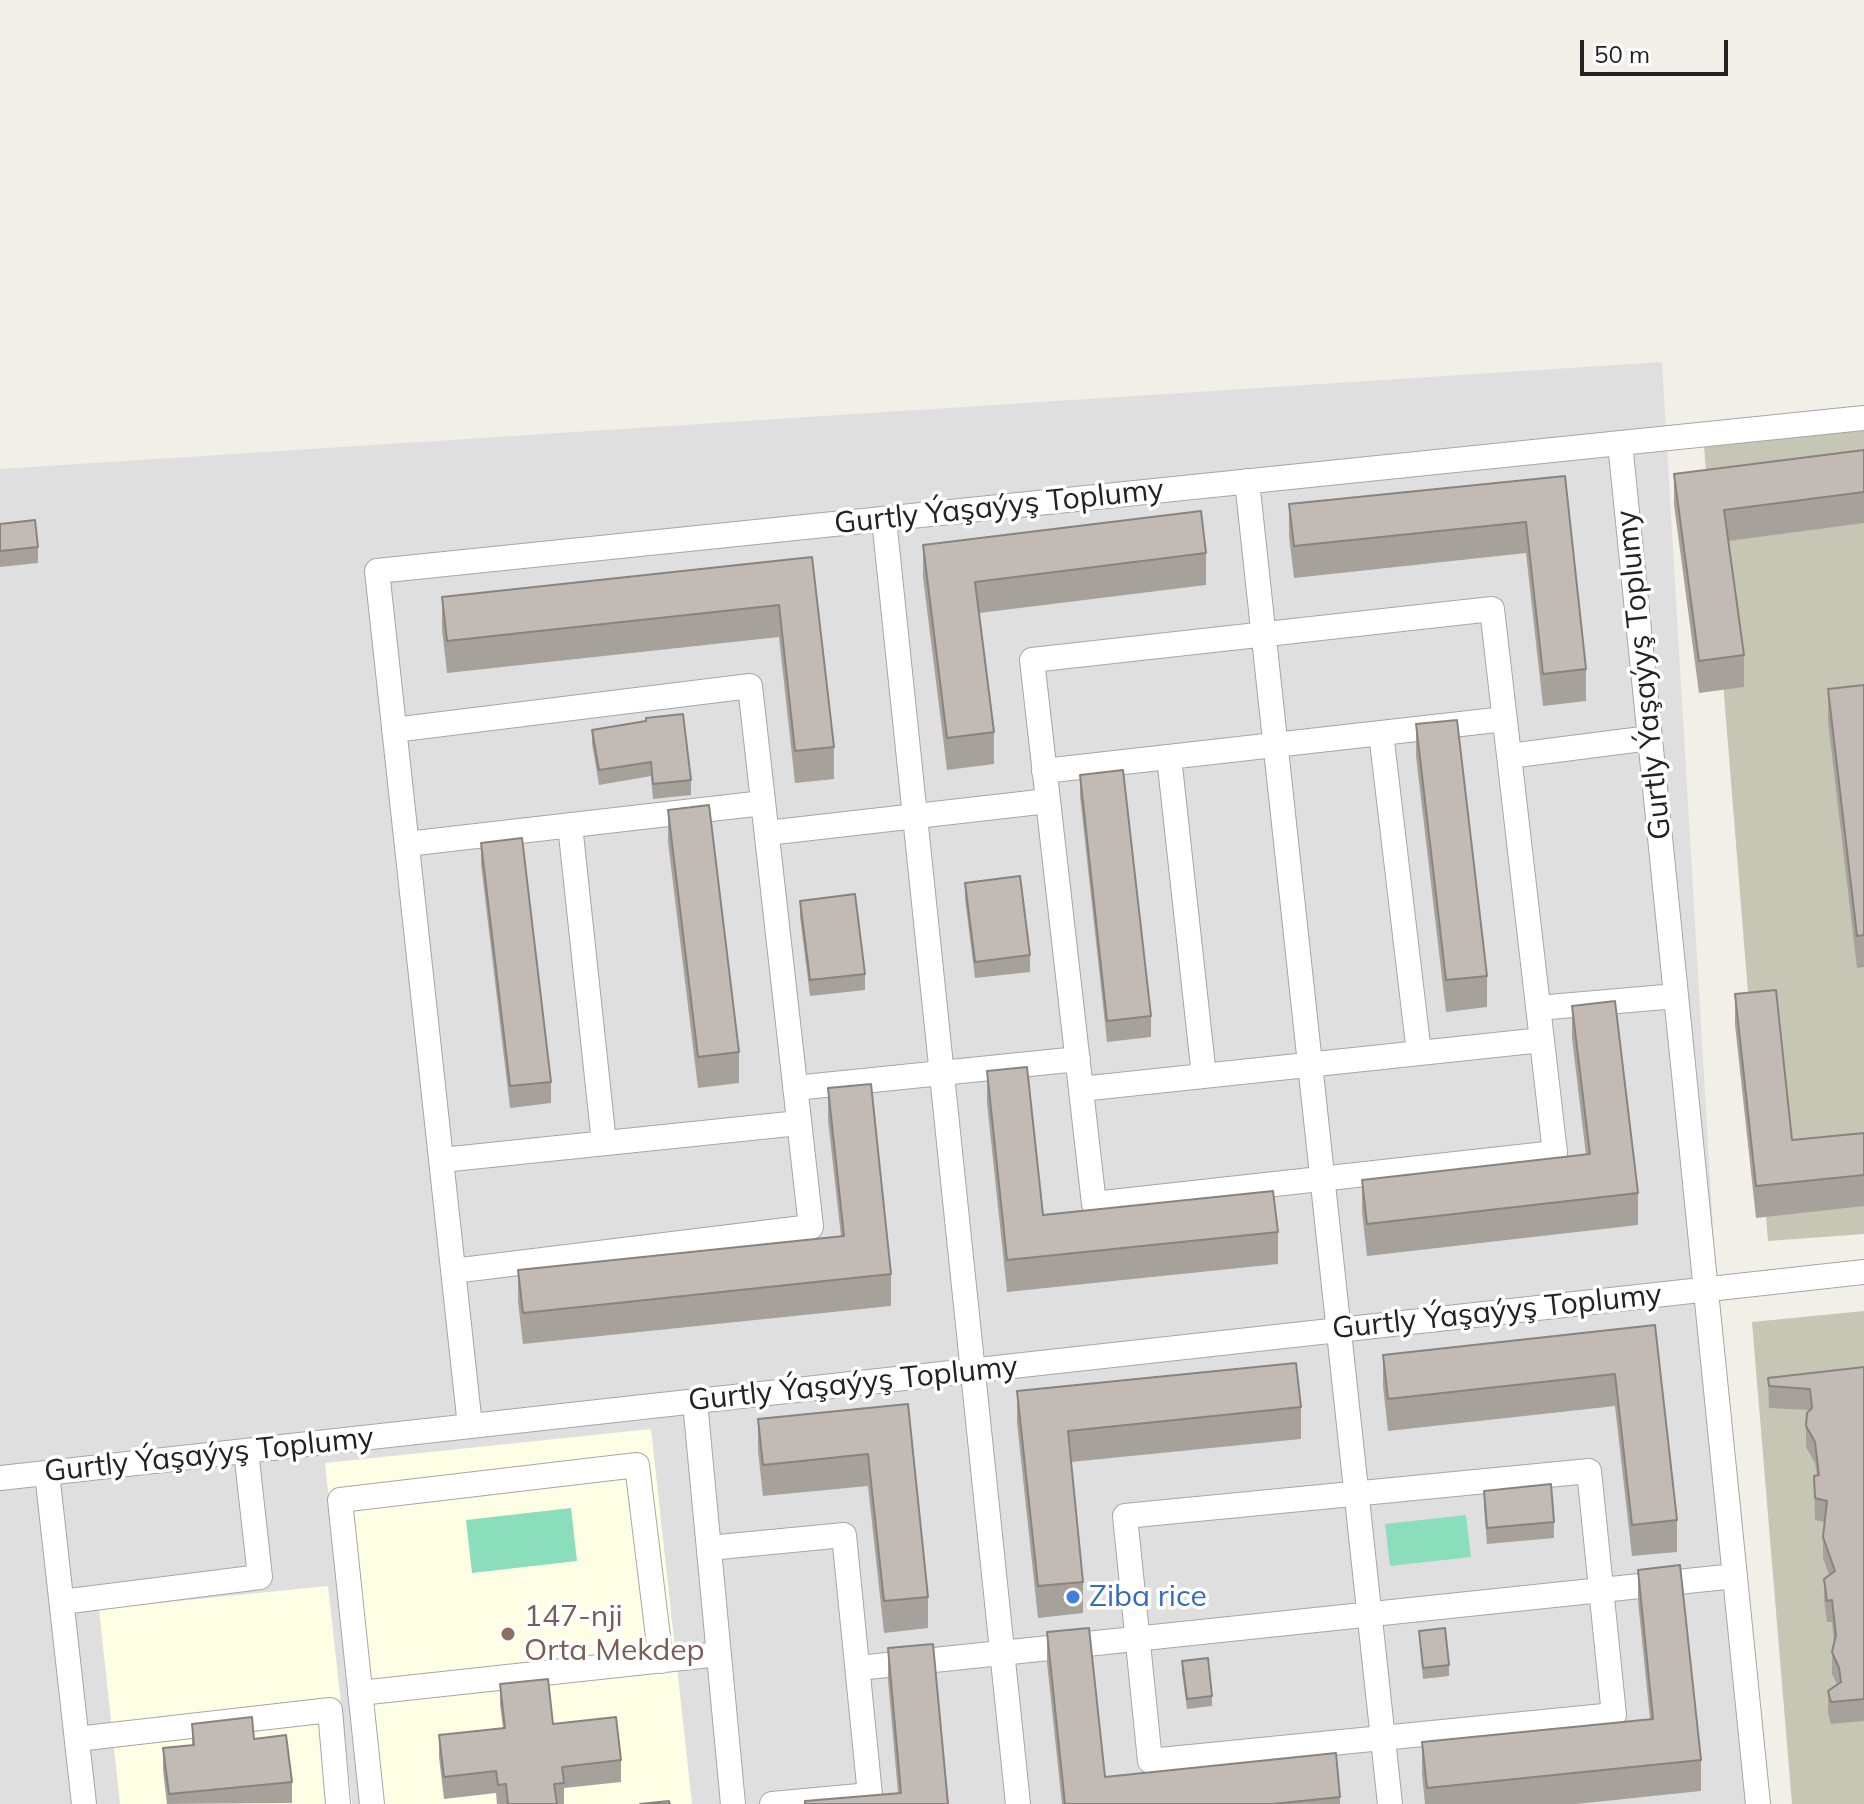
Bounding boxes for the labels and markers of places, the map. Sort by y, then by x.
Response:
place label: Ziba rice [1089,1579,1207,1615]
marker: Ziba rice [1064,1588,1082,1606]
place label: 147-nji Orta Mekdep [524,1599,705,1670]
marker: 147-nji Orta Mekdep [499,1625,517,1643]

